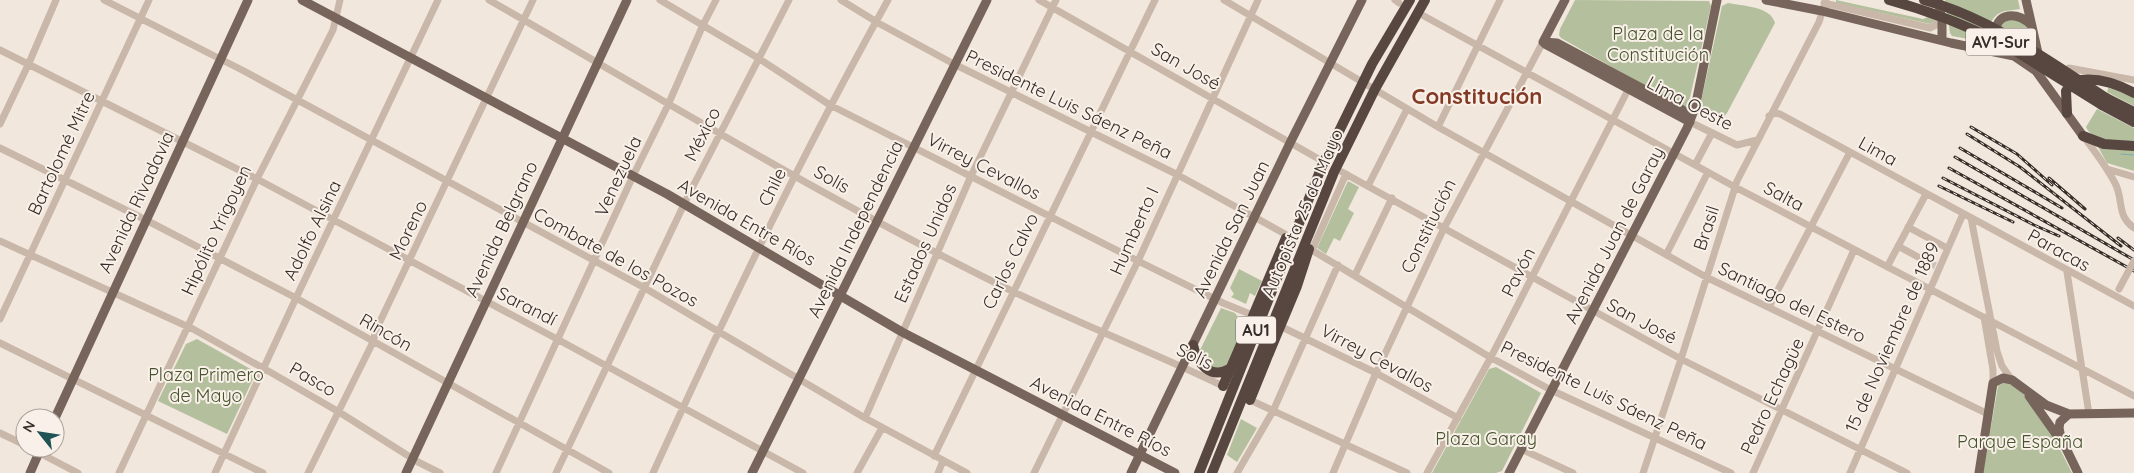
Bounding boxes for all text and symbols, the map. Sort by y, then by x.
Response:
park label: Plaza de la Constitución [1607,22,1709,66]
road number: AV1-Sur [1966,28,2036,56]
street label: San José [1147,37,1225,95]
street label: Presidente Luis Sáenz Peña [962,44,1176,164]
street label: Lima Oeste [1643,71,1737,135]
district label: Constitución [1412,82,1542,110]
street label: Bartolomé Mitre [22,87,100,219]
street label: México [679,103,725,165]
street label: Autopista 25 de Mayo [1256,125,1348,301]
street label: Avenida Rivadavia [93,127,179,277]
street label: Virrey Cevallos [923,128,1045,204]
street label: Lima [1855,131,1901,171]
street label: Venezuela [589,132,647,220]
street label: Avenida Independencia [802,136,908,322]
street label: Avenida Juan de Garay [1559,142,1669,328]
street label: Avenida Belgrano [459,157,543,301]
street label: Avenida San Juan [1188,157,1274,301]
street label: Solís [810,160,854,198]
street label: Hipólito Yrigoyen [176,161,256,299]
street label: Chile [753,164,791,210]
street label: Avenida Entre Ríos [674,173,820,271]
street label: Constitución [1395,175,1461,277]
street label: Adolfo Alsina [278,176,346,284]
street label: Salta [1760,176,1808,216]
street label: Estados Unidos [888,180,962,306]
street label: Humberto I [1104,183,1164,279]
street label: Moreno [384,196,432,264]
street label: Combate de los Pozos [529,202,703,312]
street label: Brasil [1688,203,1724,253]
street label: Carlos Calvo [977,209,1043,313]
street label: Paracas [2024,223,2094,277]
street label: 15 de Noviembre de 1889 [1840,238,1944,436]
street label: Pavón [1496,244,1540,300]
street label: Santiago del Estero [1714,256,1870,348]
street label: Sarandí [493,281,561,331]
street label: San José [1603,293,1681,349]
street label: Rincón [356,308,416,356]
road number: AU1 [1236,316,1276,344]
street label: Virrey Cevallos [1317,319,1437,397]
street label: Pedro Echagüe [1735,334,1809,458]
street label: Presidente Luis Sáenz Peña [1497,335,1711,455]
street label: Solís [1173,338,1217,374]
street label: Pasco [286,356,340,402]
park label: Plaza Primero de Mayo [148,363,264,407]
street label: Avenida Entre Ríos [1027,370,1175,462]
north arrow [15,408,65,458]
text: N [18,418,39,435]
park label: Plaza Garay [1435,427,1537,450]
park label: Parque España [1957,430,2083,453]

